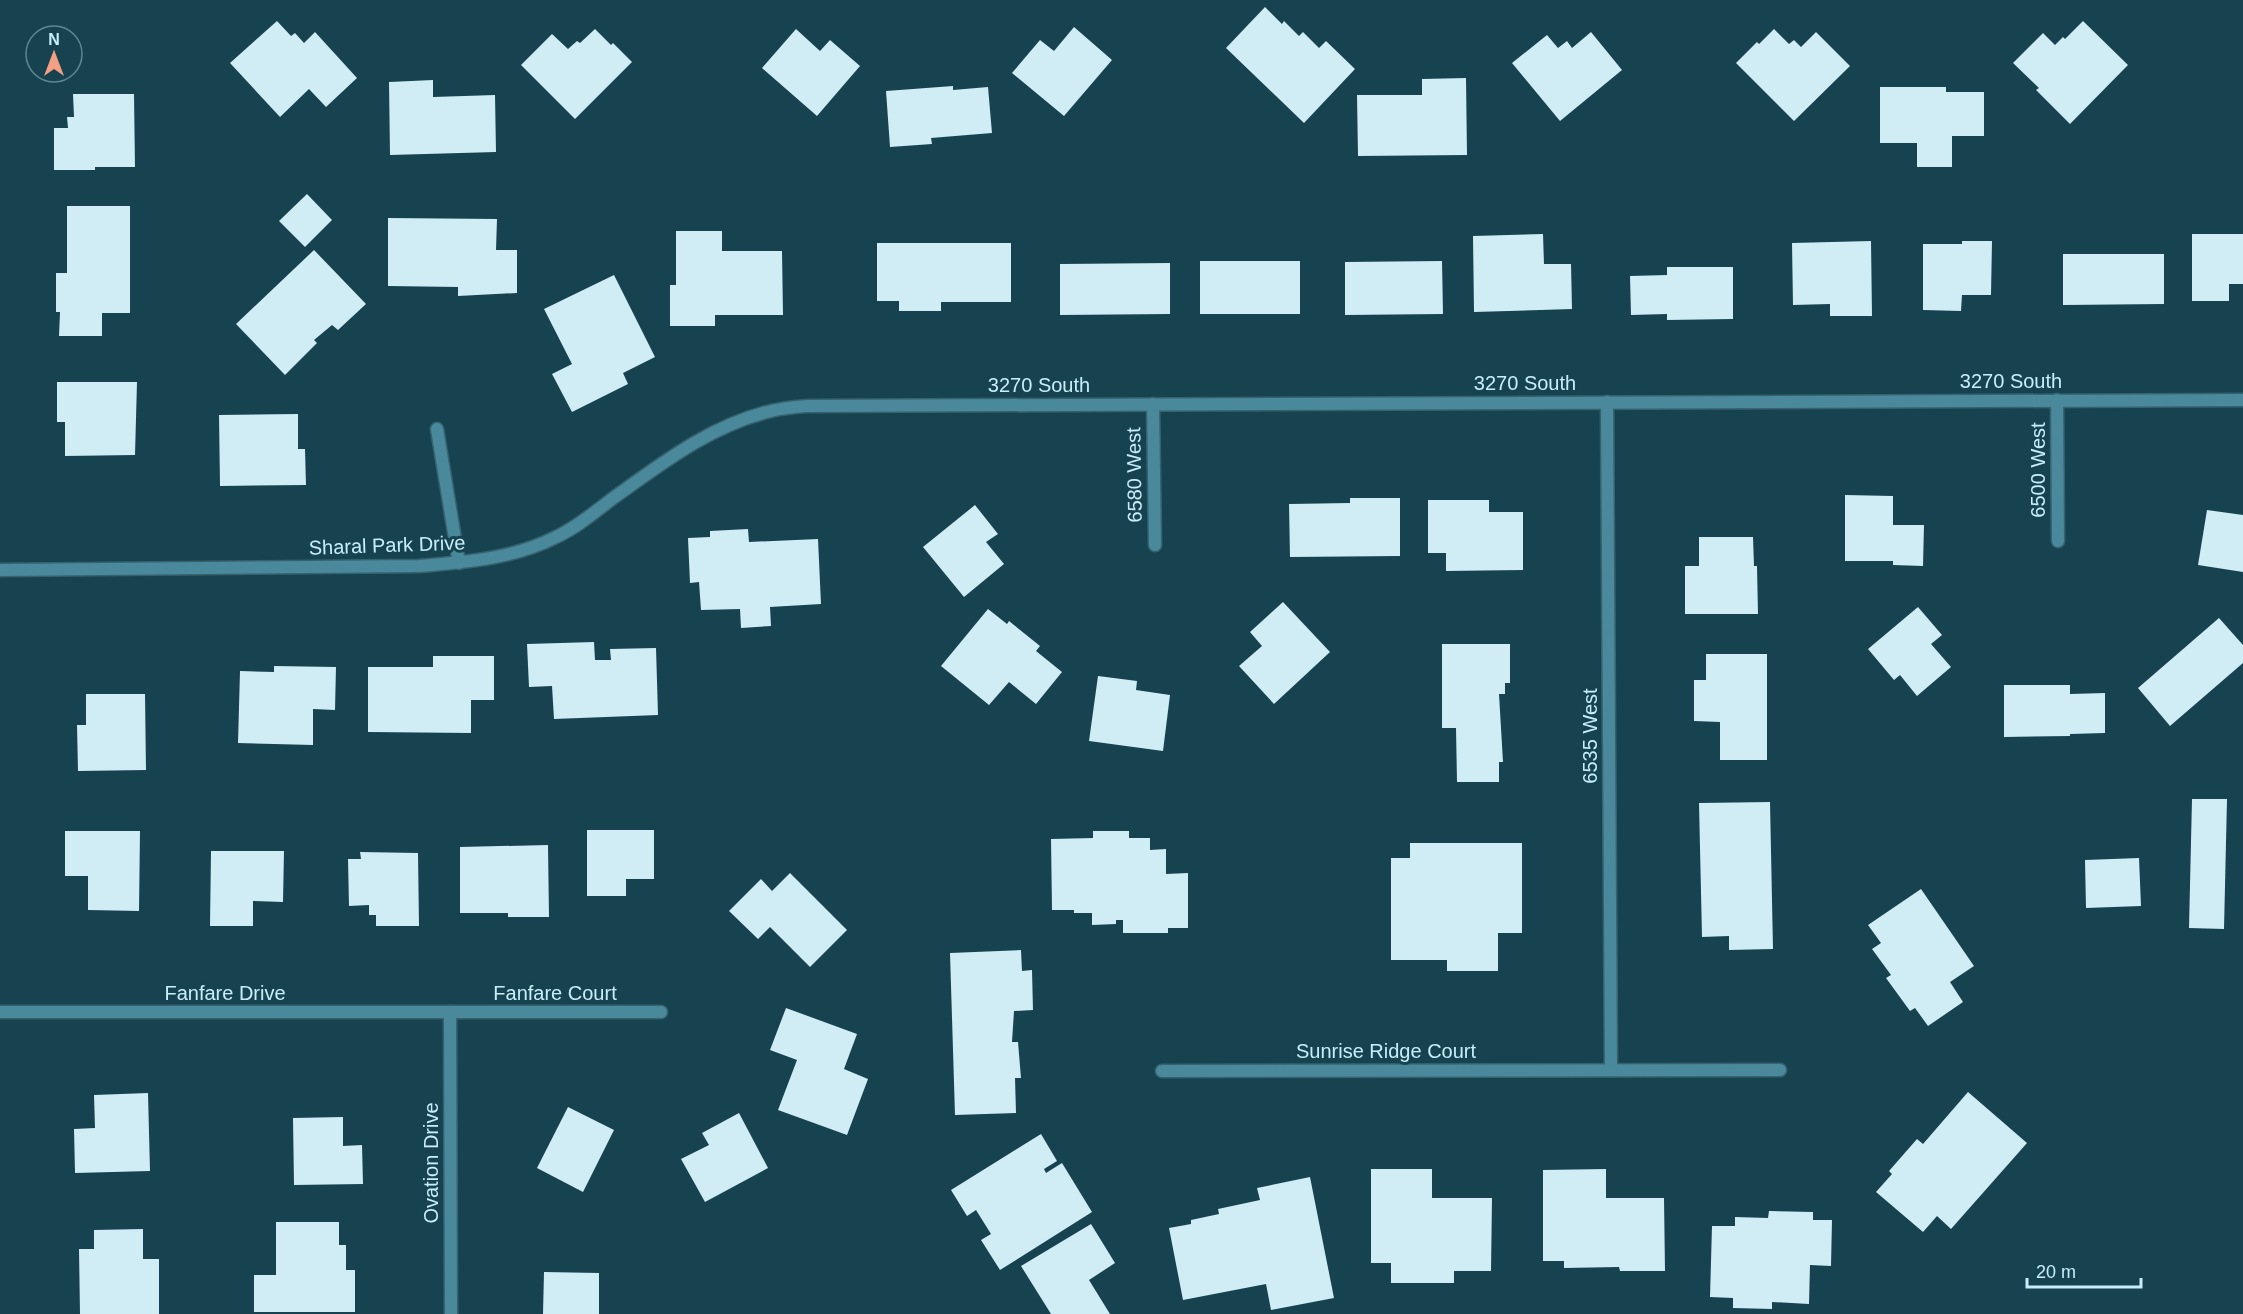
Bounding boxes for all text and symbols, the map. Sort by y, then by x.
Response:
north arrow [24,24,84,84]
text: N [48,31,60,48]
street label: 3270 South [1960,370,2062,392]
street label: 3270 South [1474,372,1576,394]
street label: 3270 South [988,374,1090,396]
street label: 6500 West [2027,422,2049,518]
street label: 6580 West [1122,427,1146,523]
street label: Sharal Park Drive [308,531,466,559]
street label: 6535 West [1579,688,1601,784]
street label: Fanfare Drive [164,982,286,1004]
street label: Fanfare Court [493,982,617,1004]
street label: Sunrise Ridge Court [1296,1040,1476,1062]
street label: Ovation Drive [420,1102,442,1224]
scale bar [2027,1251,2141,1289]
text: 20 m [2036,1262,2076,1282]

